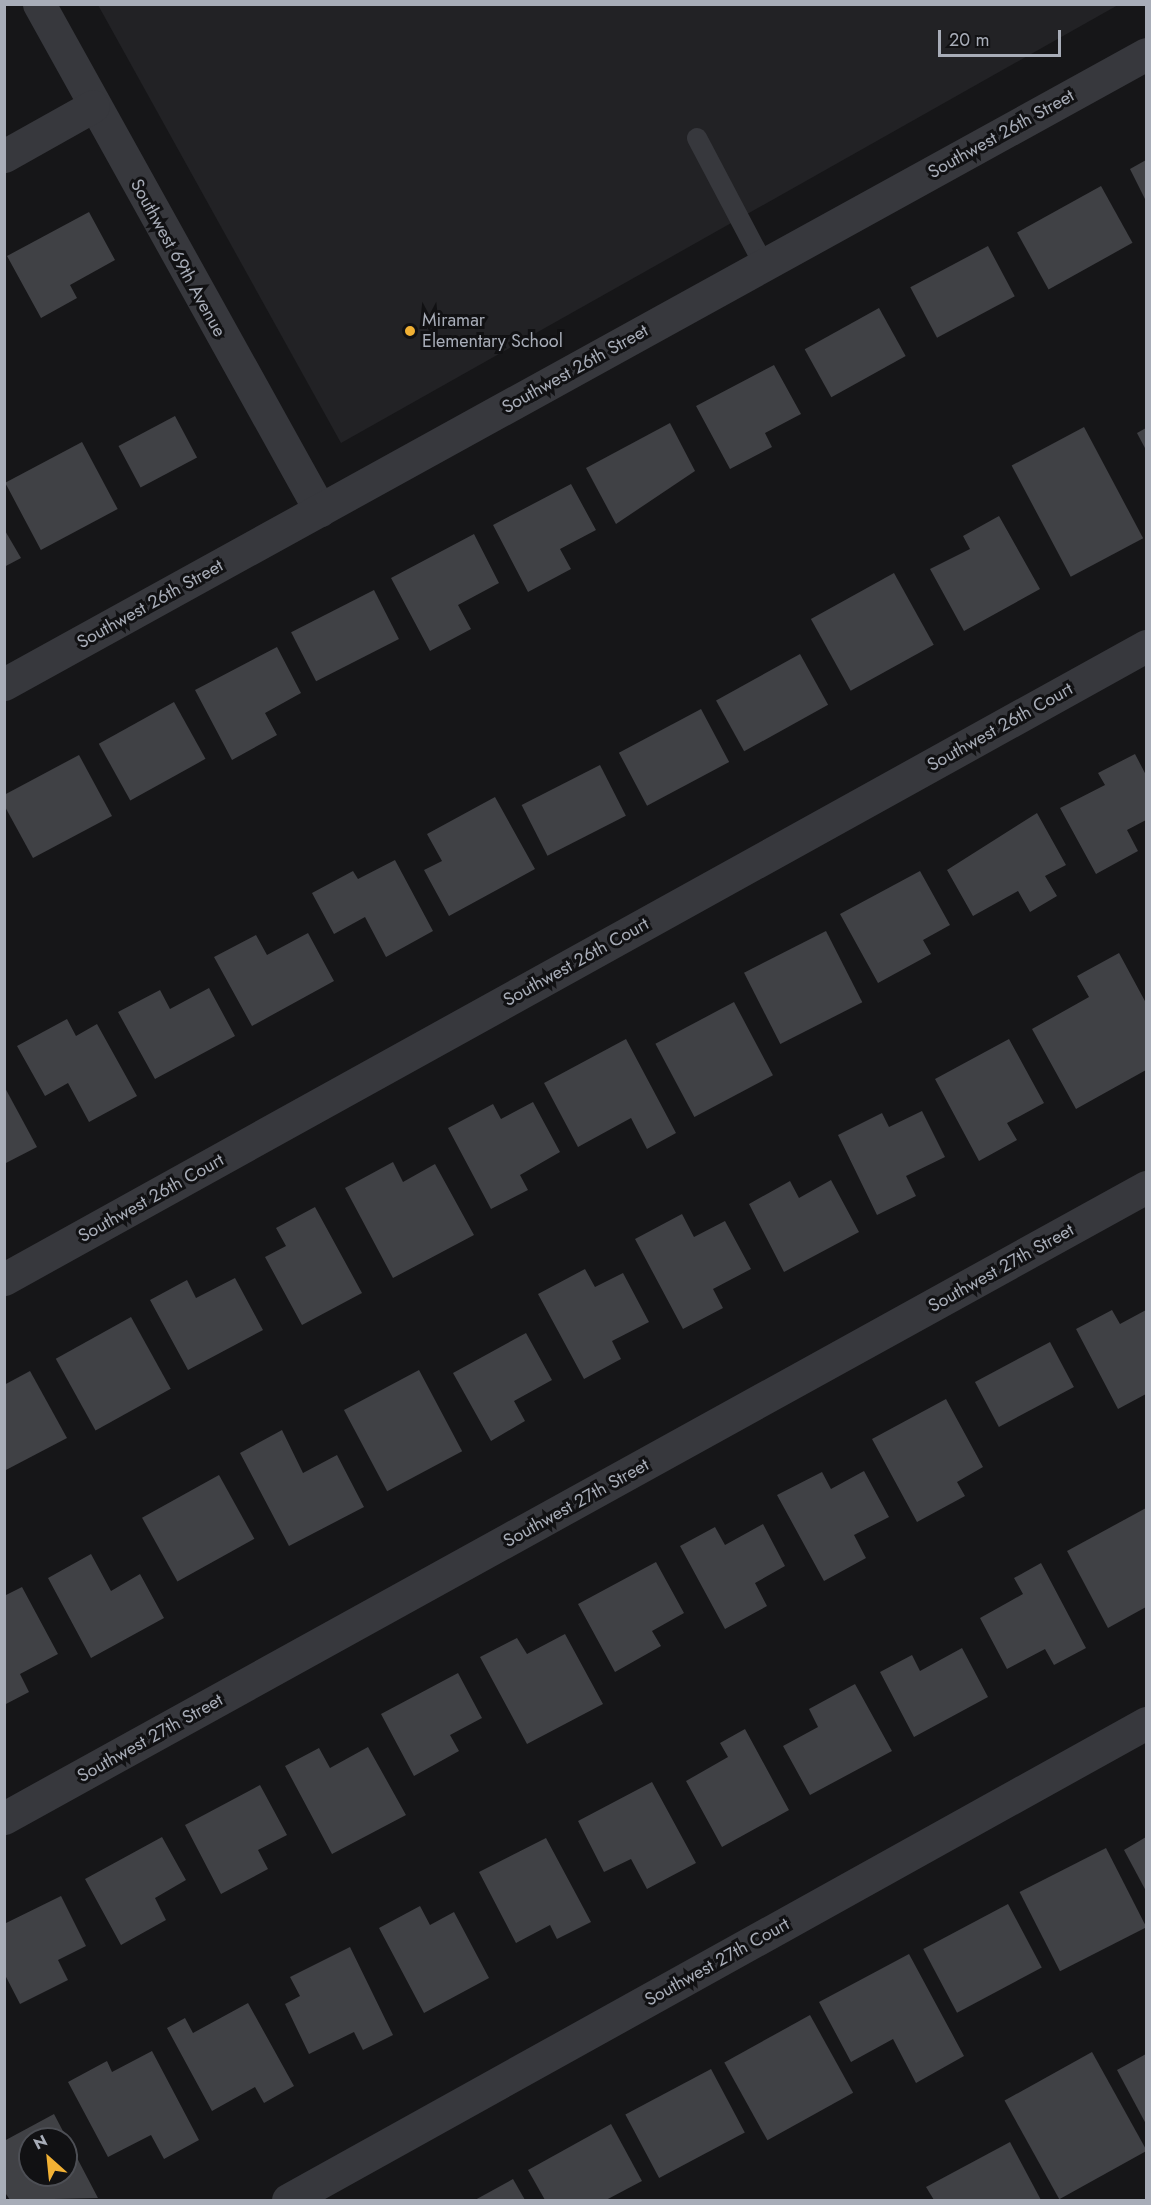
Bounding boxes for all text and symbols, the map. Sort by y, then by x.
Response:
scale bar [941,18,1064,56]
text: 20 m [949,27,989,53]
street label: Southwest 26th Street [924,85,1078,183]
street label: Southwest 69th Avenue [126,175,230,341]
place label: Miramar Elementary School [422,310,563,352]
street label: Southwest 26th Street [498,320,652,418]
marker: Miramar Elementary School [403,324,417,338]
street label: Southwest 26th Street [73,555,227,653]
street label: Southwest 26th Court [924,678,1076,776]
street label: Southwest 26th Court [500,913,652,1011]
street label: Southwest 26th Court [75,1149,227,1247]
street label: Southwest 27th Street [925,1219,1077,1317]
street label: Southwest 27th Street [500,1454,652,1552]
street label: Southwest 27th Street [74,1689,226,1787]
street label: Southwest 27th Court [641,1913,793,2011]
north arrow [18,2127,78,2187]
text: N [30,2129,51,2155]

